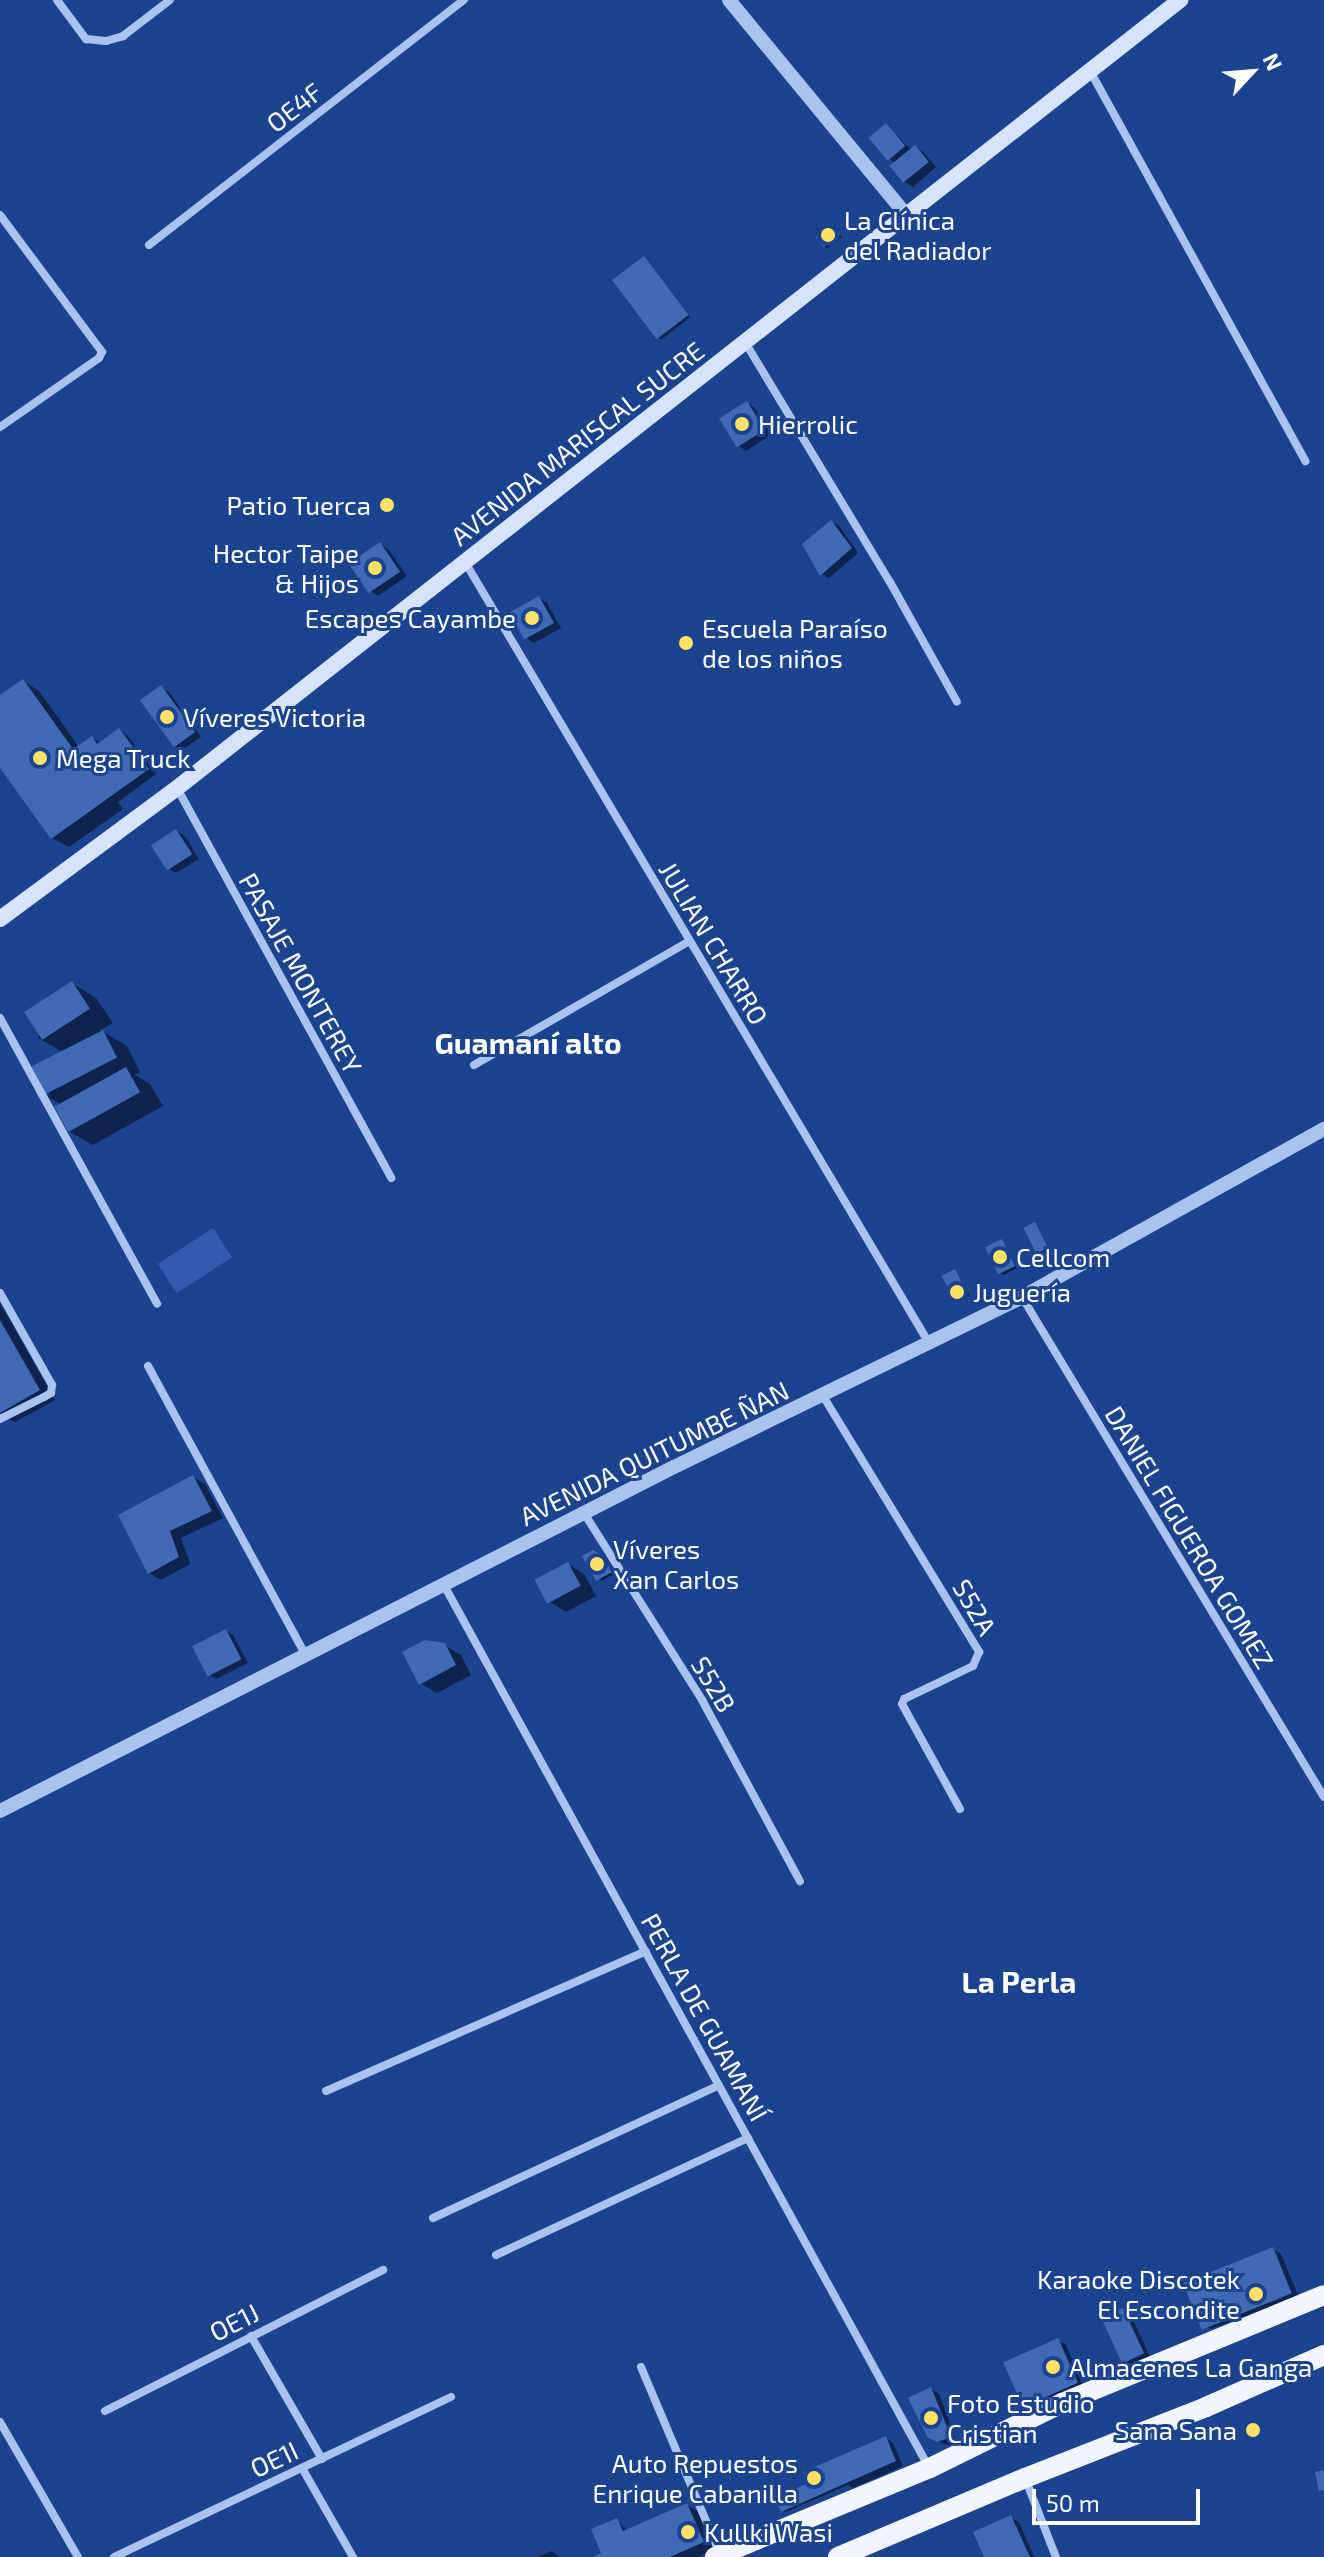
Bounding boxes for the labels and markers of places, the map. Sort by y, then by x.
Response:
place label: La Clínica del Radiador [844,204,992,266]
marker: La Clínica del Radiador [819,226,837,244]
place label: Hierrolic [758,408,858,440]
marker: Hierrolic [733,415,751,433]
place label: Patio Tuerca [226,489,371,521]
marker: Patio Tuerca [378,496,396,514]
place label: Hector Taipe & Hijos [212,537,359,598]
marker: Hector Taipe & Hijos [366,559,384,577]
place label: Escapes Cayambe [305,602,516,634]
marker: Escapes Cayambe [523,609,541,627]
place label: Escuela Paraíso de los niños [702,612,888,674]
marker: Escuela Paraíso de los niños [677,634,695,652]
place label: Víveres Victoria [183,701,367,733]
marker: Víveres Victoria [158,708,176,726]
place label: Mega Truck [56,742,191,774]
marker: Mega Truck [31,749,49,767]
place label: Cellcom [1016,1241,1110,1273]
marker: Cellcom [991,1248,1009,1266]
place label: Juguería [973,1276,1071,1308]
marker: Juguería [948,1283,966,1301]
place label: Víveres Xan Carlos [613,1533,739,1594]
marker: Víveres Xan Carlos [588,1555,606,1573]
place label: Karaoke Discotek El Escondite [1037,2263,1240,2324]
marker: Karaoke Discotek El Escondite [1247,2285,1265,2303]
place label: Almacenes La Ganga [1069,2351,1312,2383]
marker: Almacenes La Ganga [1044,2358,1062,2376]
place label: Foto Estudio Cristian [947,2387,1094,2448]
marker: Foto Estudio Cristian [922,2409,940,2427]
place label: Sana Sana [1115,2414,1237,2446]
marker: Sana Sana [1244,2421,1262,2439]
place label: Auto Repuestos Enrique Cabanilla [593,2447,798,2508]
marker: Auto Repuestos Enrique Cabanilla [805,2469,823,2487]
place label: Kullki Wasi [704,2516,833,2548]
marker: Kullki Wasi [679,2523,697,2541]

